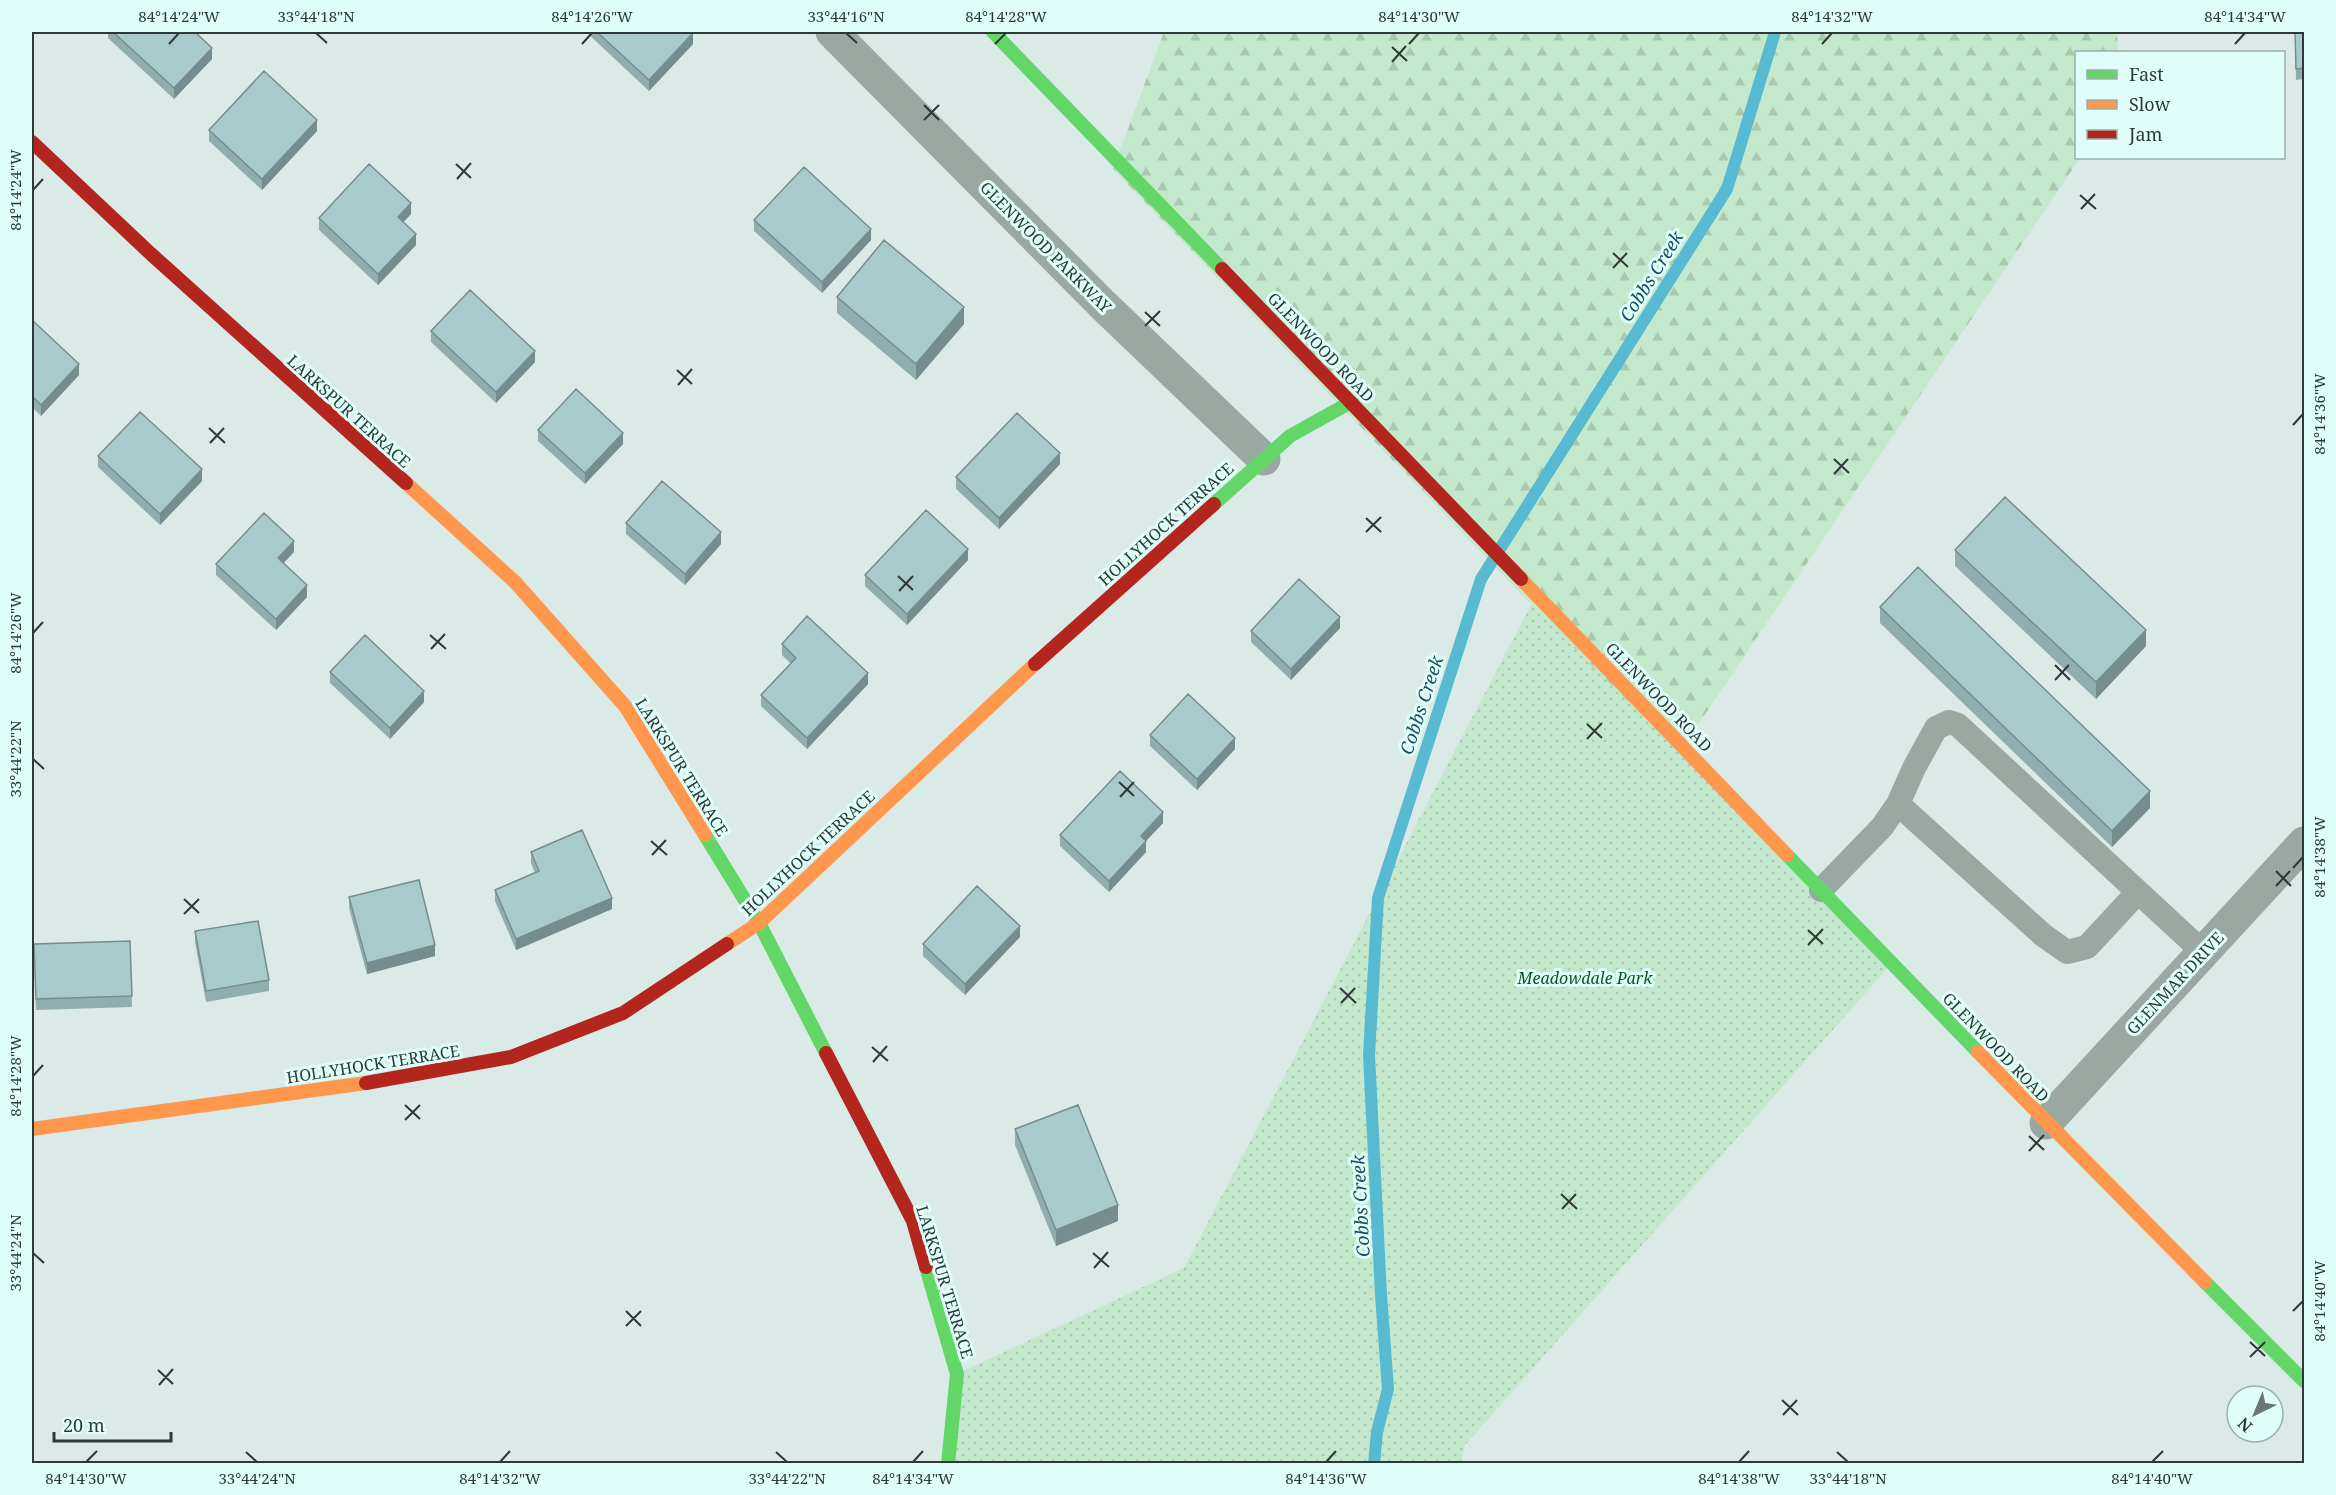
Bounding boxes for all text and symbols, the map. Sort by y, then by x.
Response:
text: 84°14'24"W [138,6,220,26]
text: 33°44'18"N [277,6,355,26]
text: 84°14'26"W [551,6,633,26]
text: 33°44'16"N [807,6,885,26]
text: 84°14'28"W [965,6,1047,26]
text: 84°14'30"W [1378,6,1460,26]
text: 84°14'32"W [1791,6,1873,26]
text: 84°14'34"W [2204,6,2286,26]
legend [2075,51,2285,159]
text: Fast [2129,62,2164,86]
text: Slow [2129,92,2171,116]
text: Jam [2128,122,2163,146]
text: 84°14'24"W [5,149,25,231]
street label: GLENWOOD PARKWAY [976,177,1117,318]
water label: Cobbs Creek [1614,226,1689,326]
street label: GLENWOOD ROAD [1263,287,1379,407]
street label: LARKSPUR TERRACE [283,350,415,472]
text: 84°14'36"W [2309,373,2329,455]
street label: HOLLYHOCK TERRACE [1094,457,1238,591]
text: 84°14'26"W [5,592,25,674]
street label: GLENWOOD ROAD [1601,637,1717,757]
water label: Cobbs Creek [1394,652,1448,757]
street label: LARKSPUR TERRACE [631,694,733,840]
text: 33°44'22"N [5,720,25,798]
street label: HOLLYHOCK TERRACE [737,785,879,921]
text: 84°14'38"W [2309,816,2329,898]
street label: GLENMAR DRIVE [2122,927,2229,1039]
park label: Meadowdale Park [1517,967,1653,989]
street label: GLENWOOD ROAD [1938,987,2054,1107]
text: 84°14'28"W [5,1035,25,1117]
street label: HOLLYHOCK TERRACE [285,1039,461,1089]
water label: Cobbs Creek [1345,1154,1375,1258]
street label: LARKSPUR TERRACE [911,1203,979,1361]
text: 33°44'24"N [5,1214,25,1292]
text: 84°14'40"W [2309,1260,2329,1342]
north arrow [2225,1384,2285,1444]
scale bar [54,1405,171,1443]
text: N [2232,1412,2257,1437]
text: 20 m [63,1413,105,1437]
text: 84°14'30"W [45,1468,127,1488]
text: 33°44'24"N [218,1468,296,1488]
text: 84°14'32"W [459,1468,541,1488]
text: 33°44'22"N [748,1468,826,1488]
text: 84°14'34"W [872,1468,954,1488]
text: 84°14'36"W [1285,1468,1367,1488]
text: 84°14'38"W [1698,1468,1780,1488]
text: 33°44'18"N [1809,1468,1887,1488]
text: 84°14'40"W [2111,1468,2193,1488]

